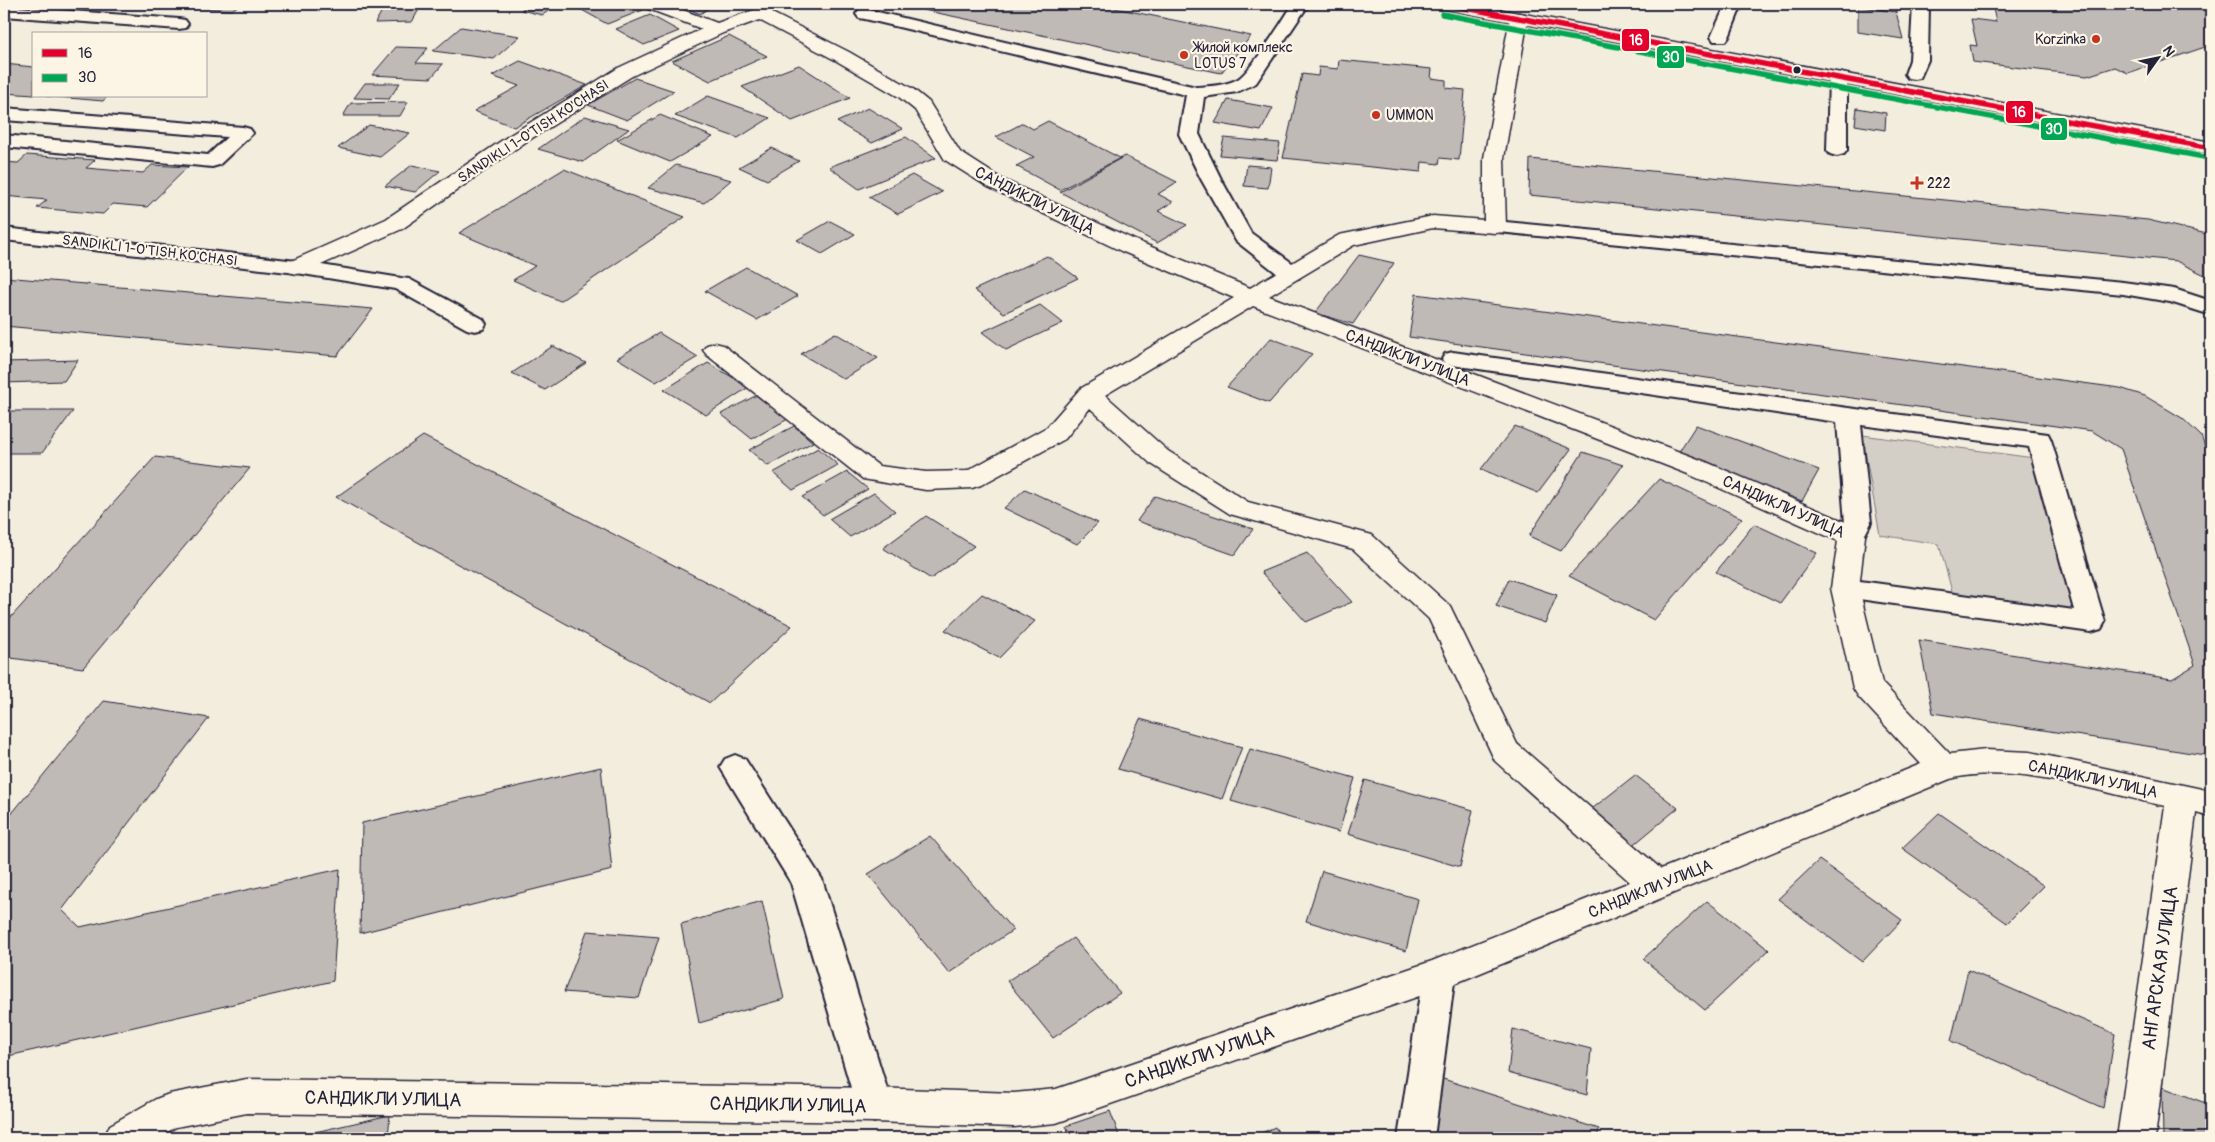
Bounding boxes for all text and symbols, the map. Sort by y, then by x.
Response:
line badge: 16 [1621,28,1650,52]
place label: Korzinka [2035,31,2086,48]
legend [32,32,208,98]
text: 16 [1629,32,1643,49]
north arrow [2132,32,2182,82]
marker: Korzinka [2090,33,2102,45]
place label: Жилой комплекс LOTUS 7 [1192,39,1293,72]
text: N [2159,43,2178,60]
text: 16 [78,44,93,63]
line badge: 30 [1656,45,1685,69]
marker: Жилой комплекс LOTUS 7 [1178,49,1190,61]
text: 30 [1662,49,1680,66]
unlabelled marker [1792,65,1802,75]
text: 30 [78,68,97,87]
street label: SANDIKLI 1-O'TISH KO'CHASI [455,76,612,187]
line badge: 16 [2005,100,2034,124]
text: 16 [2012,104,2026,121]
place label: UMMON [1386,107,1434,124]
marker: UMMON [1370,109,1382,121]
line badge: 30 [2040,117,2068,141]
text: 30 [2045,121,2063,138]
street label: САНДИКЛИ УЛИЦА [971,162,1098,240]
place label: 222 [1927,175,1951,192]
marker: 222 [1911,177,1923,189]
street label: SANDIKLI 1-O'TISH KO'CHASI [61,231,239,270]
street label: САНДИКЛИ УЛИЦА [1342,325,1473,391]
street label: САНДИКЛИ УЛИЦА [1719,471,1848,543]
street label: САНДИКЛИ УЛИЦА [2026,755,2159,802]
street label: САНДИКЛИ УЛИЦА [1585,855,1715,923]
street label: АНГАРСКАЯ УЛИЦА [2137,885,2183,1052]
street label: САНДИКЛИ УЛИЦА [1121,1020,1277,1094]
street label: САНДИКЛИ УЛИЦА [304,1086,462,1112]
street label: САНДИКЛИ УЛИЦА [709,1092,867,1118]

